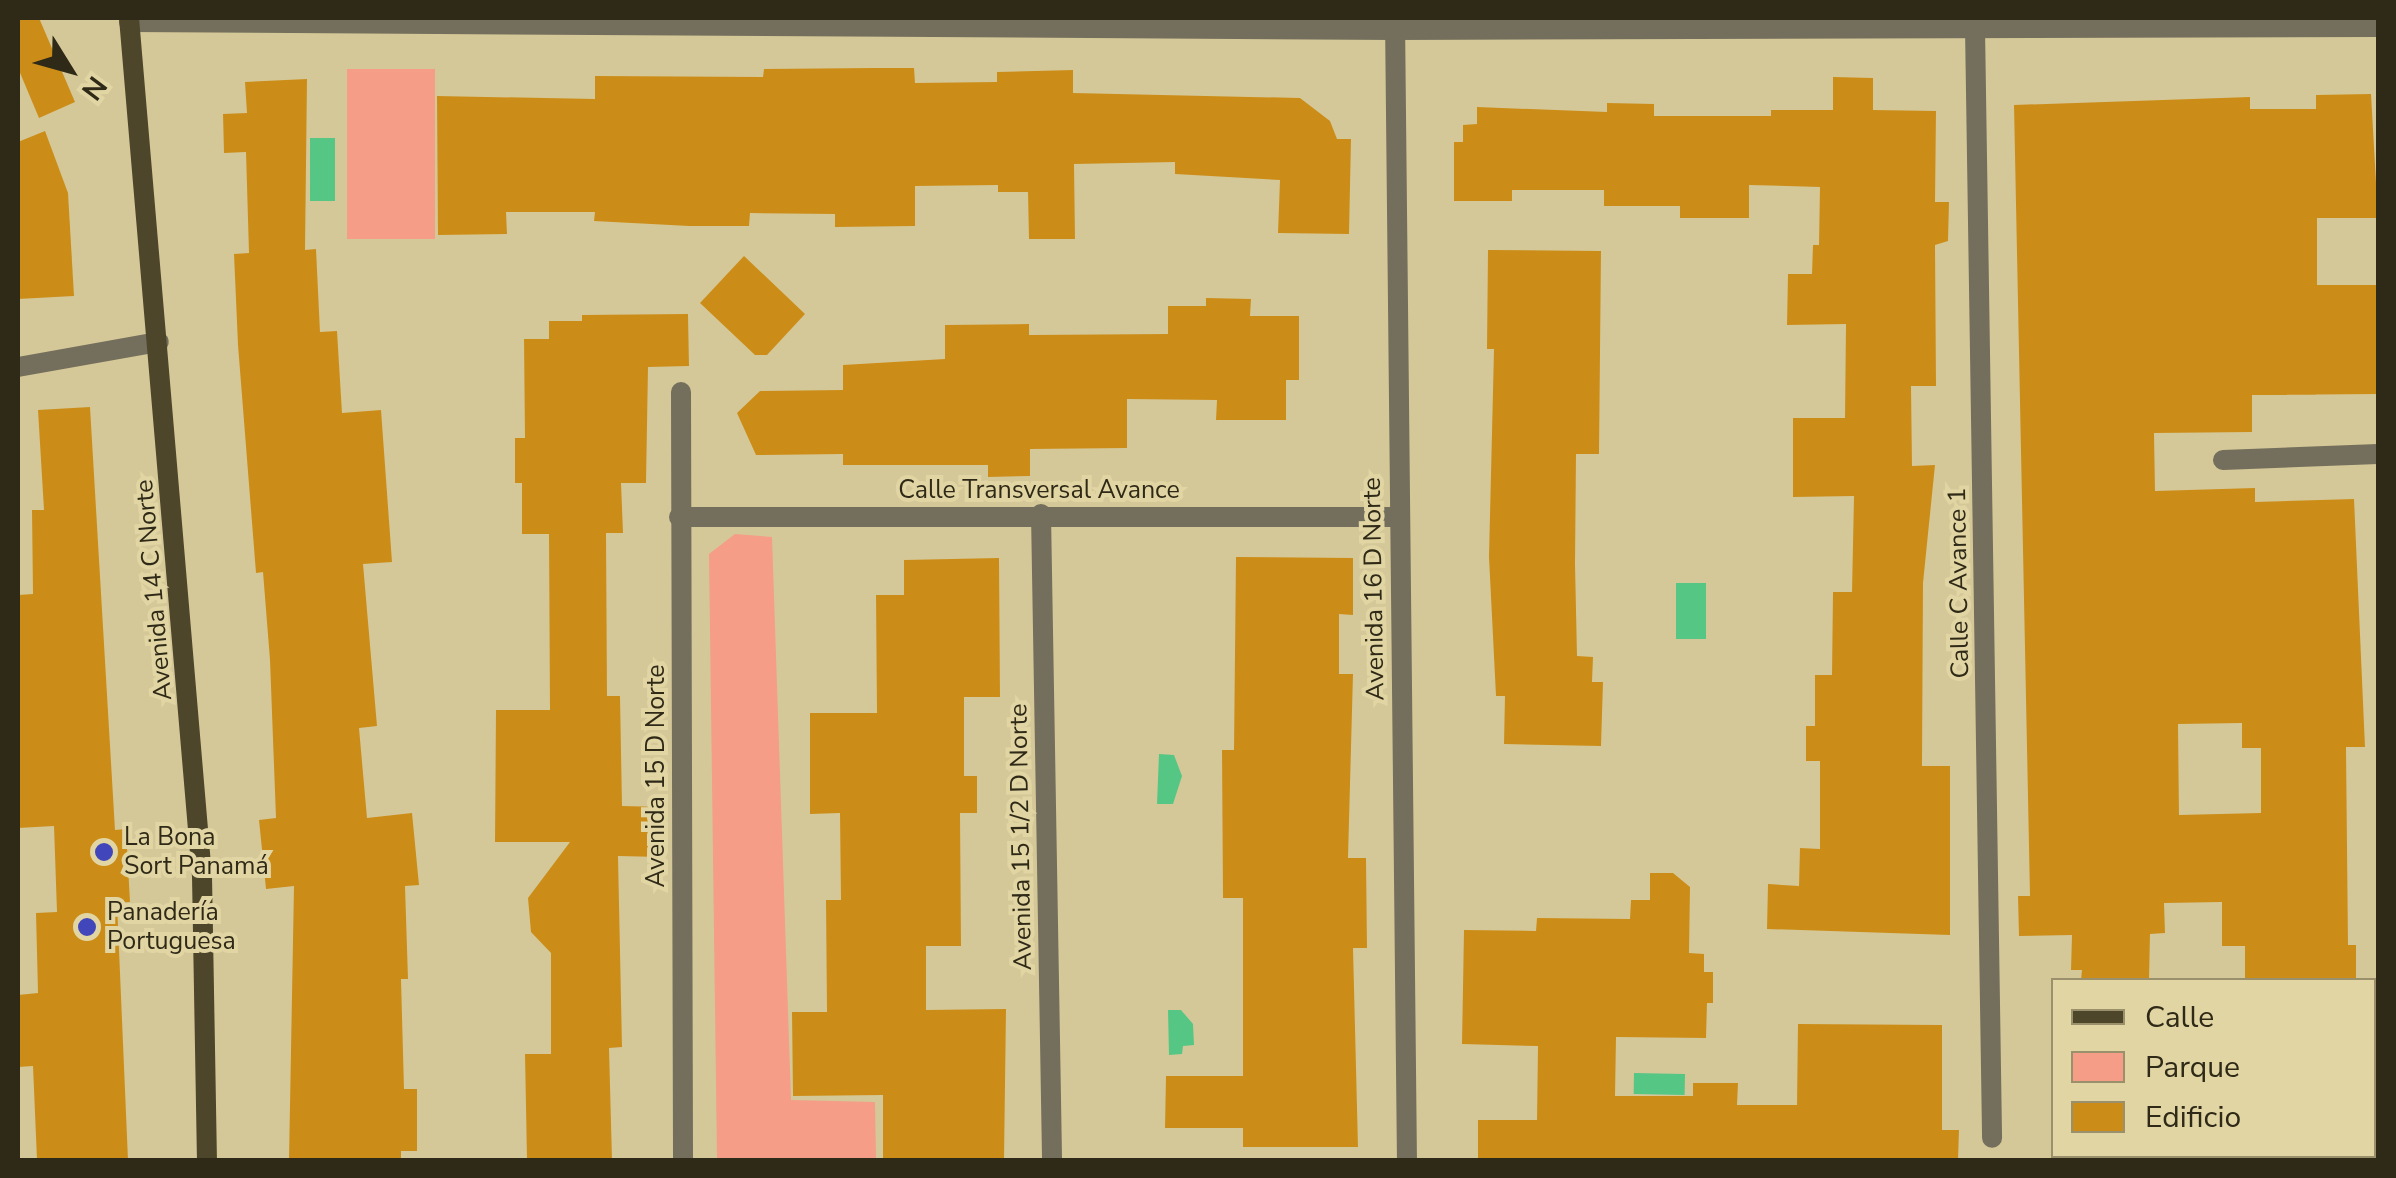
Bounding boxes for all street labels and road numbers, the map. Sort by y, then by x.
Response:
street label: Calle Transversal Avance [898,475,1180,505]
street label: Avenida 16 D Norte [1357,477,1391,701]
street label: Avenida 14 C Norte [129,478,179,702]
street label: Calle C Avance 1 [1942,487,1976,679]
street label: Avenida 15 D Norte [641,664,671,888]
street label: Avenida 15 1/2 D Norte [1004,703,1038,971]

